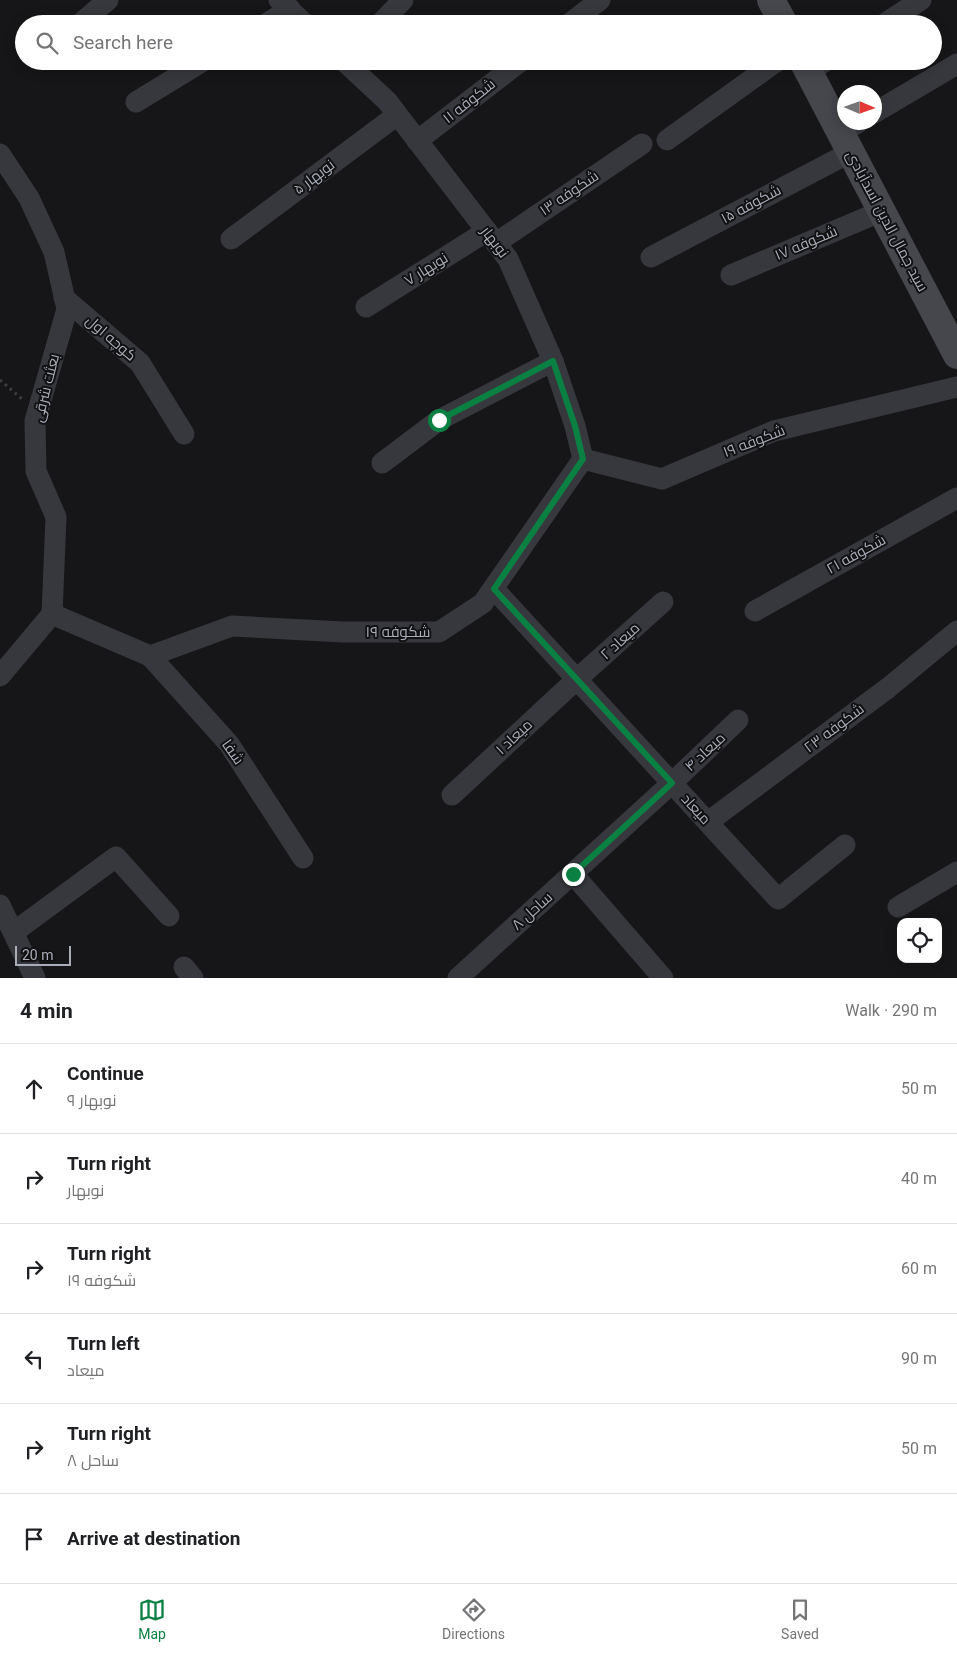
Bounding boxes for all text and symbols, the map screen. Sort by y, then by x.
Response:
search box [15,15,942,70]
icon: search [33,29,61,57]
text: Search here [73,31,173,54]
street label: شکوفه ۱۱ [439,75,499,127]
north arrow [837,85,882,130]
street label: سید جمال الدین اسدآبادی [841,147,932,295]
street label: نوبهار ۵ [290,156,339,199]
street label: شکوفه ۱۳ [536,167,602,219]
street label: شکوفه ۱۵ [718,181,784,227]
street label: نوبهار [476,222,513,262]
street label: شکوفه ۱۷ [772,222,840,264]
street label: نوبهار ۷ [401,249,452,290]
street label: کوچه اول [81,311,140,366]
street label: بعثت شرقی [29,352,64,424]
route start [428,409,451,432]
street label: شکوفه ۱۹ [720,421,788,461]
street label: شکوفه ۲۱ [823,530,889,578]
street label: میعاد ۲ [597,619,643,663]
street label: شکوفه ۱۹ [366,623,430,641]
street label: شکوفه ۲۳ [800,700,868,756]
street label: میعاد ۱ [492,716,536,758]
street label: میعاد ۴ [681,729,729,775]
street label: شفا [218,736,248,768]
street label: میعاد [678,790,714,828]
route end [562,863,585,886]
street label: ساحل ۸ [508,888,557,935]
map controls [897,918,942,963]
button: locate [897,918,942,963]
scale bar [15,943,71,966]
text: 20 m [22,947,54,963]
text: 4 min [20,999,73,1023]
text: Walk · 290 m [845,1001,937,1020]
text: Continue [67,1062,144,1085]
icon: ahead [20,1075,48,1103]
text: 50 m [901,1079,937,1098]
text: نوبهار ۹ [67,1091,117,1110]
text: Turn right [67,1152,151,1175]
icon: right [20,1165,48,1193]
text: 40 m [901,1169,937,1188]
text: نوبهار [67,1181,104,1200]
text: Turn right [67,1242,151,1265]
icon: right [20,1255,48,1283]
text: 60 m [901,1259,937,1278]
text: شکوفه ۱۹ [67,1271,136,1290]
text: Turn left [67,1332,140,1355]
icon: left [20,1345,48,1373]
text: 90 m [901,1349,937,1368]
text: میعاد [67,1361,105,1380]
text: Turn right [67,1422,151,1445]
icon: right [20,1435,48,1463]
text: 50 m [901,1439,937,1458]
text: ساحل ۸ [67,1451,119,1470]
icon: arrive [20,1525,48,1553]
text: Arrive at destination [67,1527,240,1550]
tab: Map [138,1596,166,1642]
tab: Directions [442,1596,505,1642]
tab: Saved [781,1596,819,1642]

